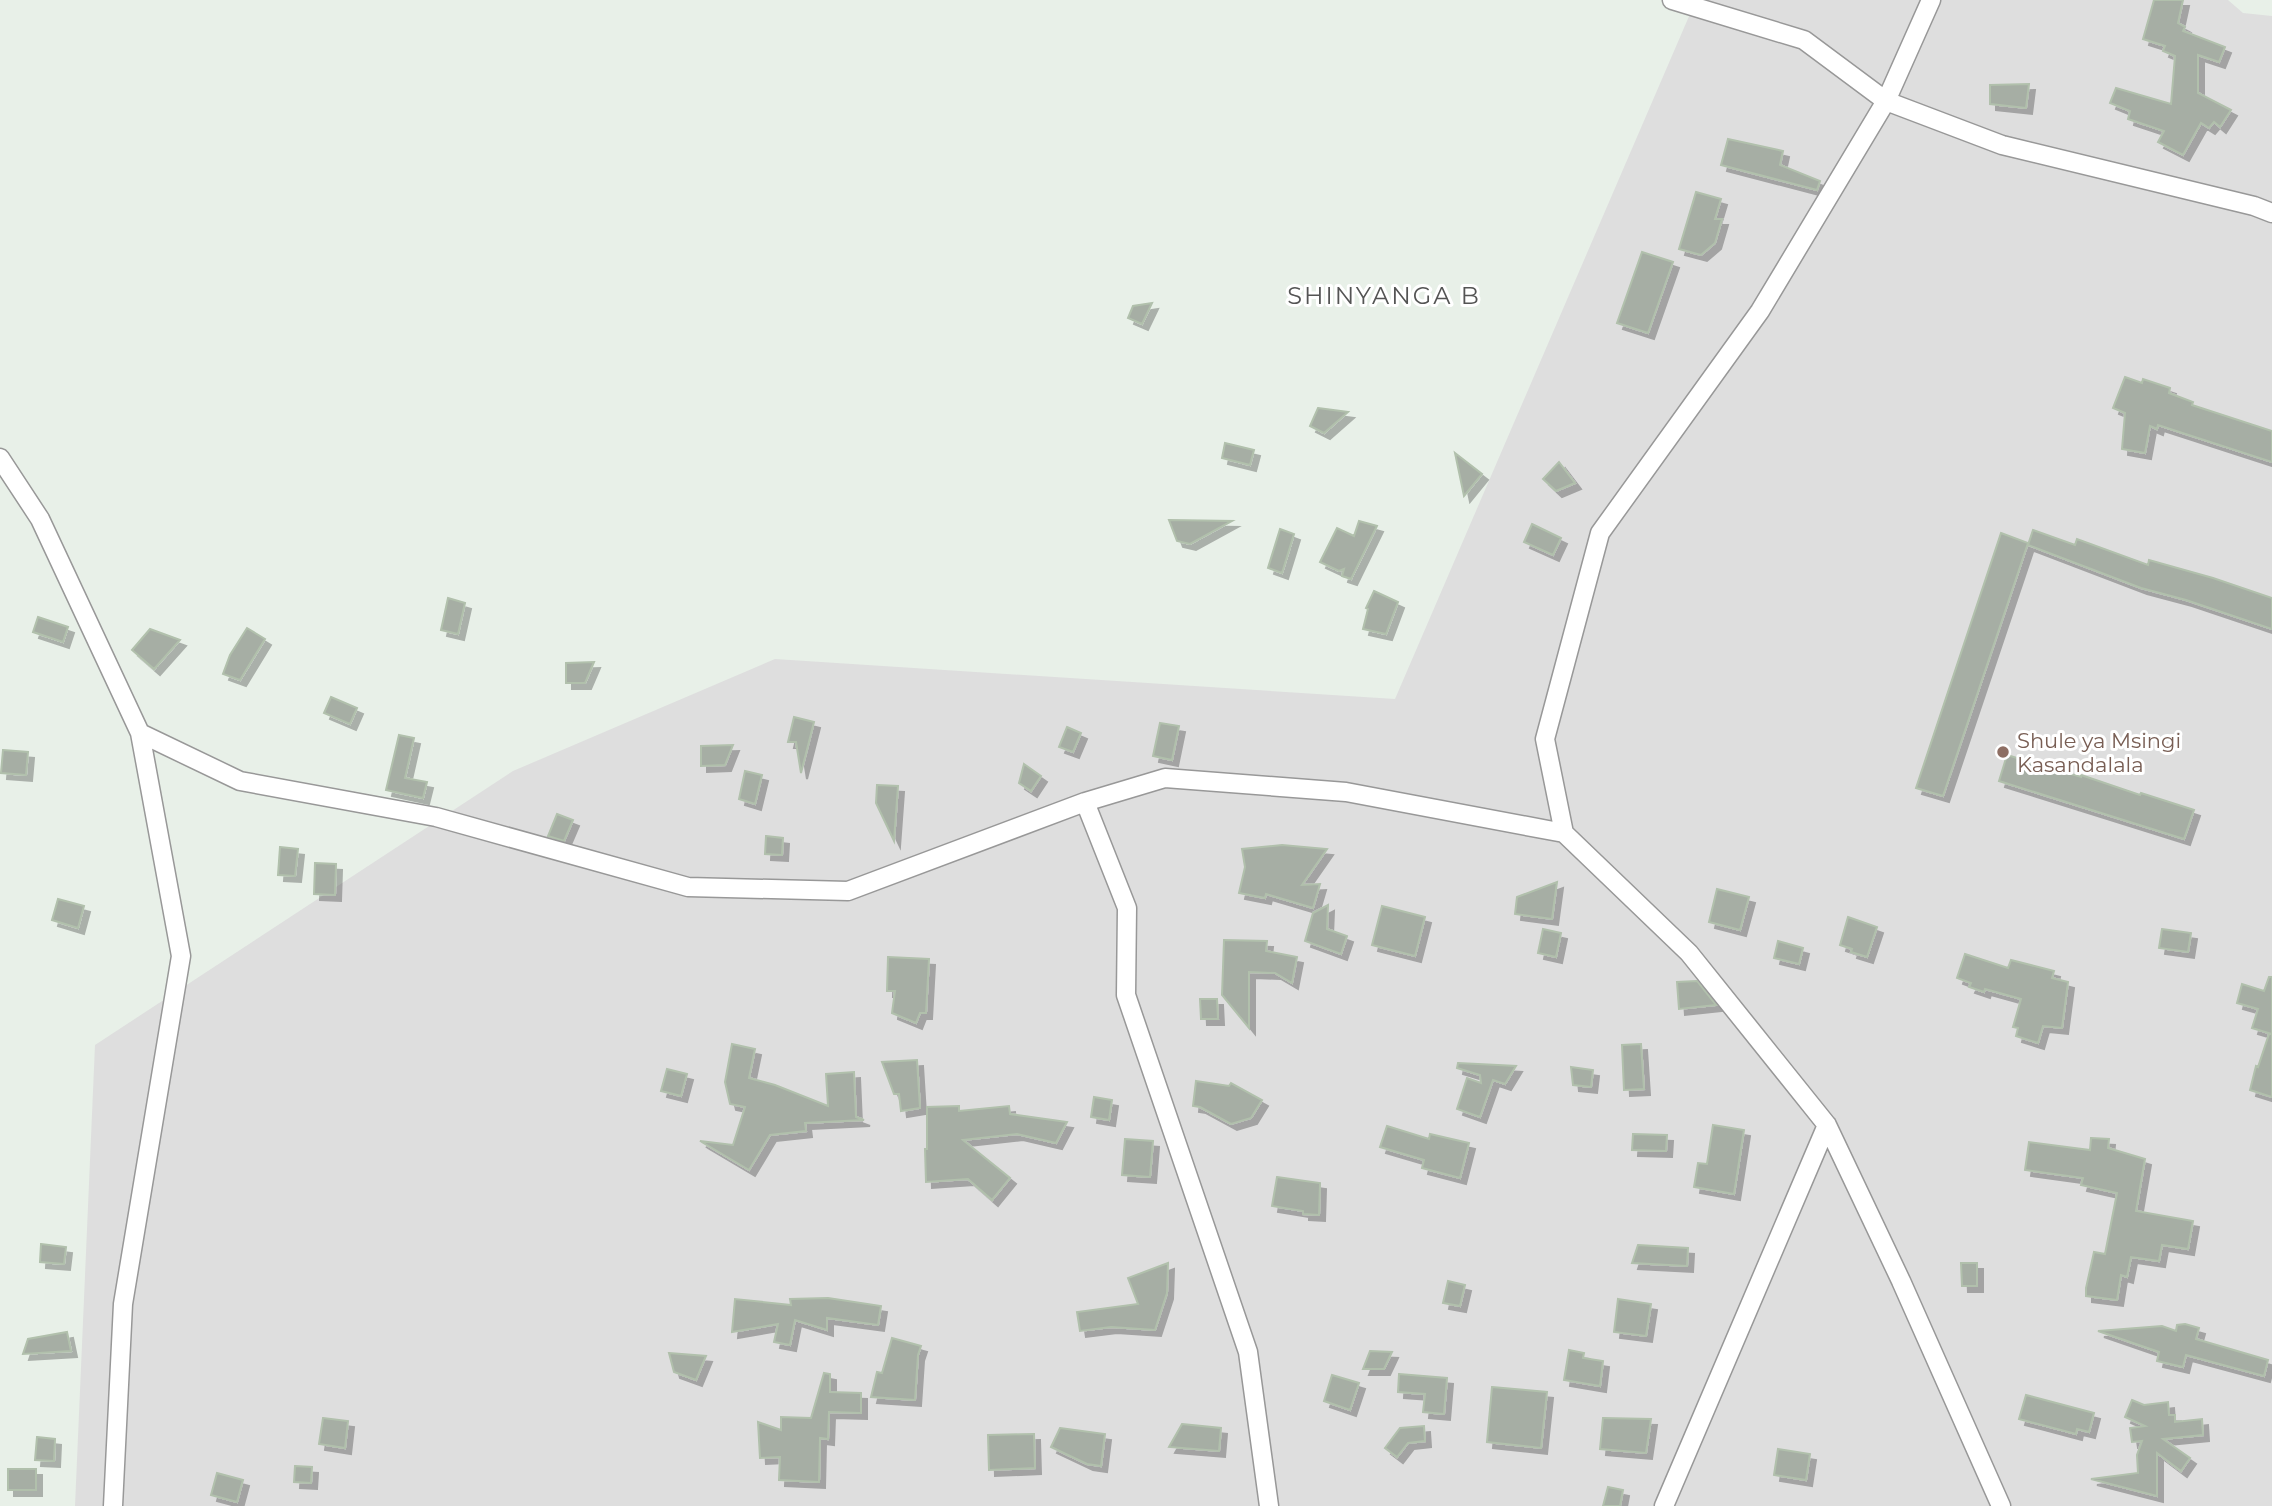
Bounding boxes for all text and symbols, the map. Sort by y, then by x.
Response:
district label: SHINYANGA B [1287,281,1481,310]
place label: Shule ya Msingi Kasandalala [2017,728,2181,777]
marker: Shule ya Msingi Kasandalala [1995,744,2011,760]

